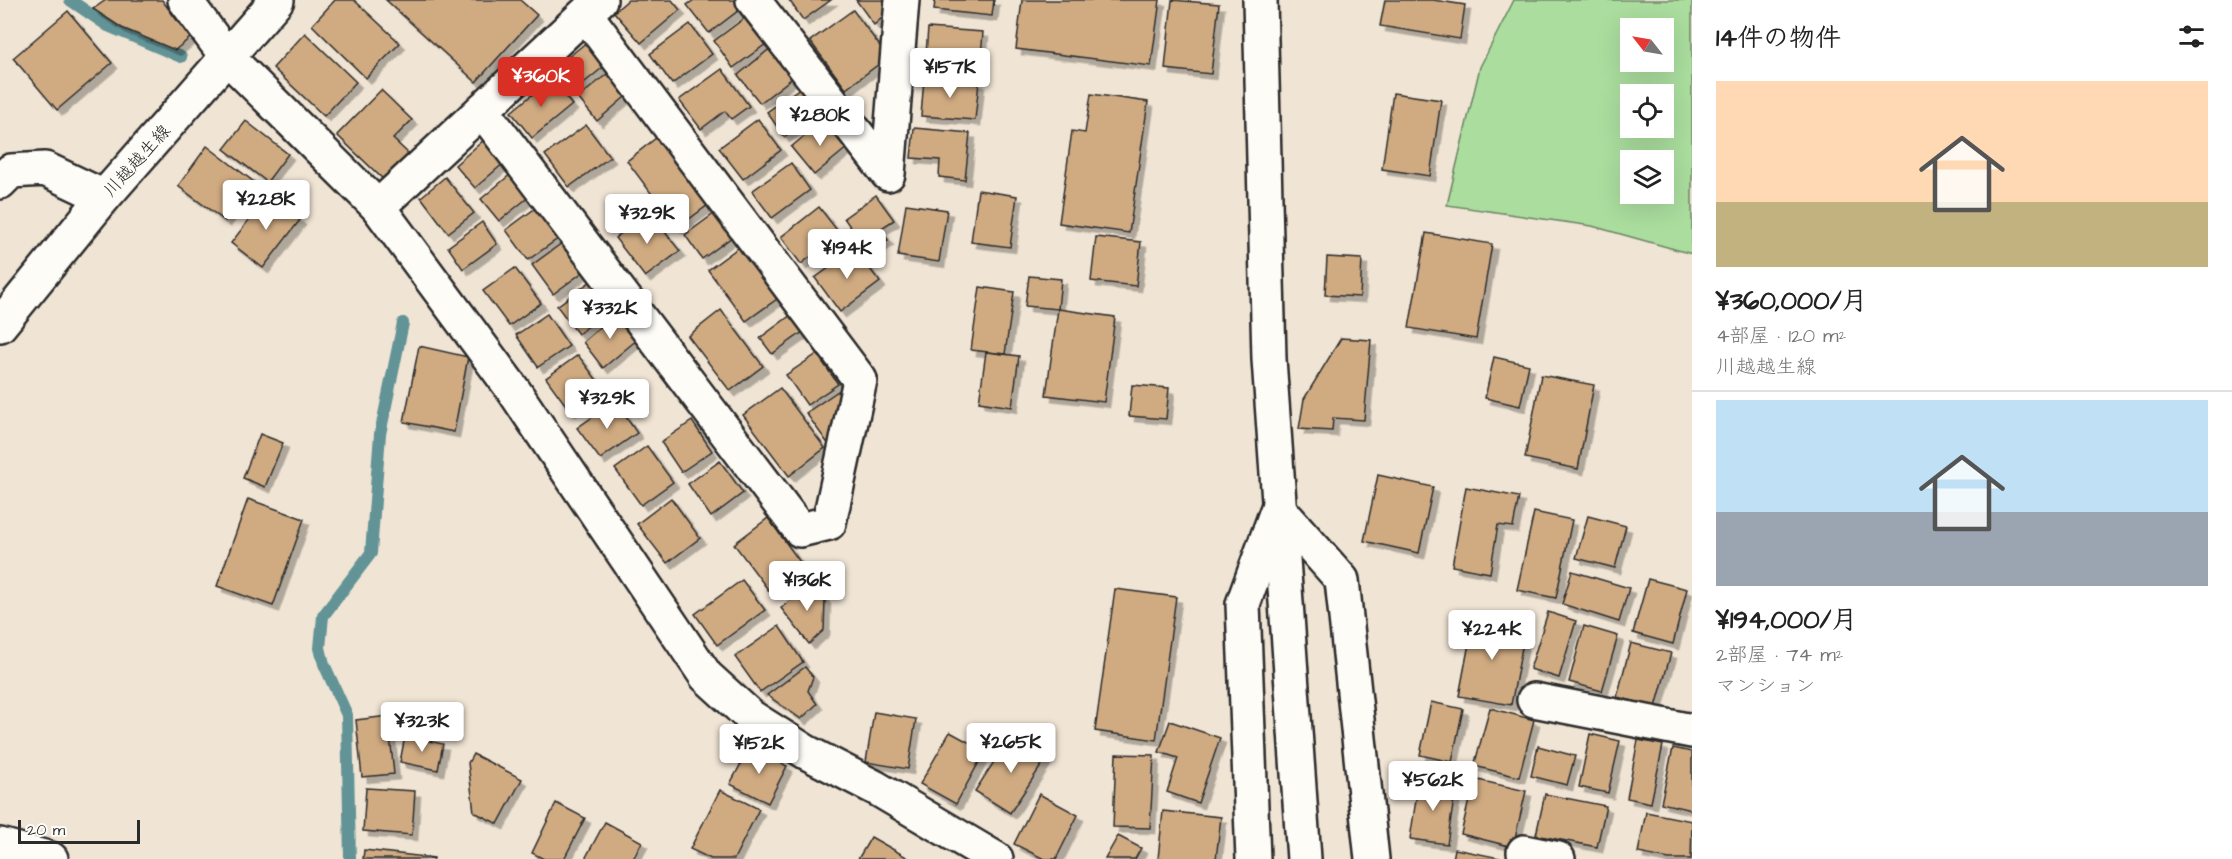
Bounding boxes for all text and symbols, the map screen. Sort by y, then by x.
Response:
north arrow [1620,18,1674,72]
map controls [1620,18,1674,204]
text: 14件の物件 [1716,20,1841,56]
icon: filters [2175,20,2208,53]
pin: ¥157K [908,48,992,99]
text: ¥157K [924,53,976,81]
pin: ¥360K [499,57,583,108]
text: ¥360K [512,62,570,90]
button: locate [1620,84,1674,138]
pin: ¥280K [778,96,862,147]
text: ¥280K [790,101,850,129]
street label: 川越越生線 [98,119,176,203]
icon: home [1908,120,2016,228]
button: layers [1620,150,1674,204]
pin: ¥228K [224,180,308,231]
text: ¥228K [237,185,295,213]
pin: ¥329K [605,194,689,245]
text: ¥329K [619,199,675,227]
pin: ¥194K [805,229,889,280]
text: ¥194K [822,234,872,262]
text: ¥360,000/月 [1716,283,1867,319]
pin: ¥332K [568,289,652,340]
text: ¥332K [583,294,637,322]
text: 4部屋 · 120 m² [1716,322,1846,350]
text: 川越越生線 [1716,353,1816,381]
pin: ¥329K [565,379,649,430]
text: ¥329K [579,384,635,412]
icon: home [1908,439,2016,547]
pin: ¥136K [765,561,849,612]
text: ¥136K [783,566,831,594]
text: ¥194,000/月 [1716,602,1857,638]
pin: ¥224K [1450,610,1534,661]
text: ¥224K [1462,615,1522,643]
text: 2部屋 · 74 m² [1716,641,1843,669]
text: マンション [1716,672,1815,700]
pin: ¥323K [380,702,464,753]
text: ¥323K [395,707,449,735]
pin: ¥265K [969,723,1053,774]
pin: ¥152K [717,724,801,775]
text: ¥265K [981,728,1041,756]
text: ¥152K [734,729,784,757]
pin: ¥562K [1391,761,1475,812]
text: ¥562K [1403,766,1463,794]
scale bar [18,817,140,844]
text: 20 m [27,819,65,841]

